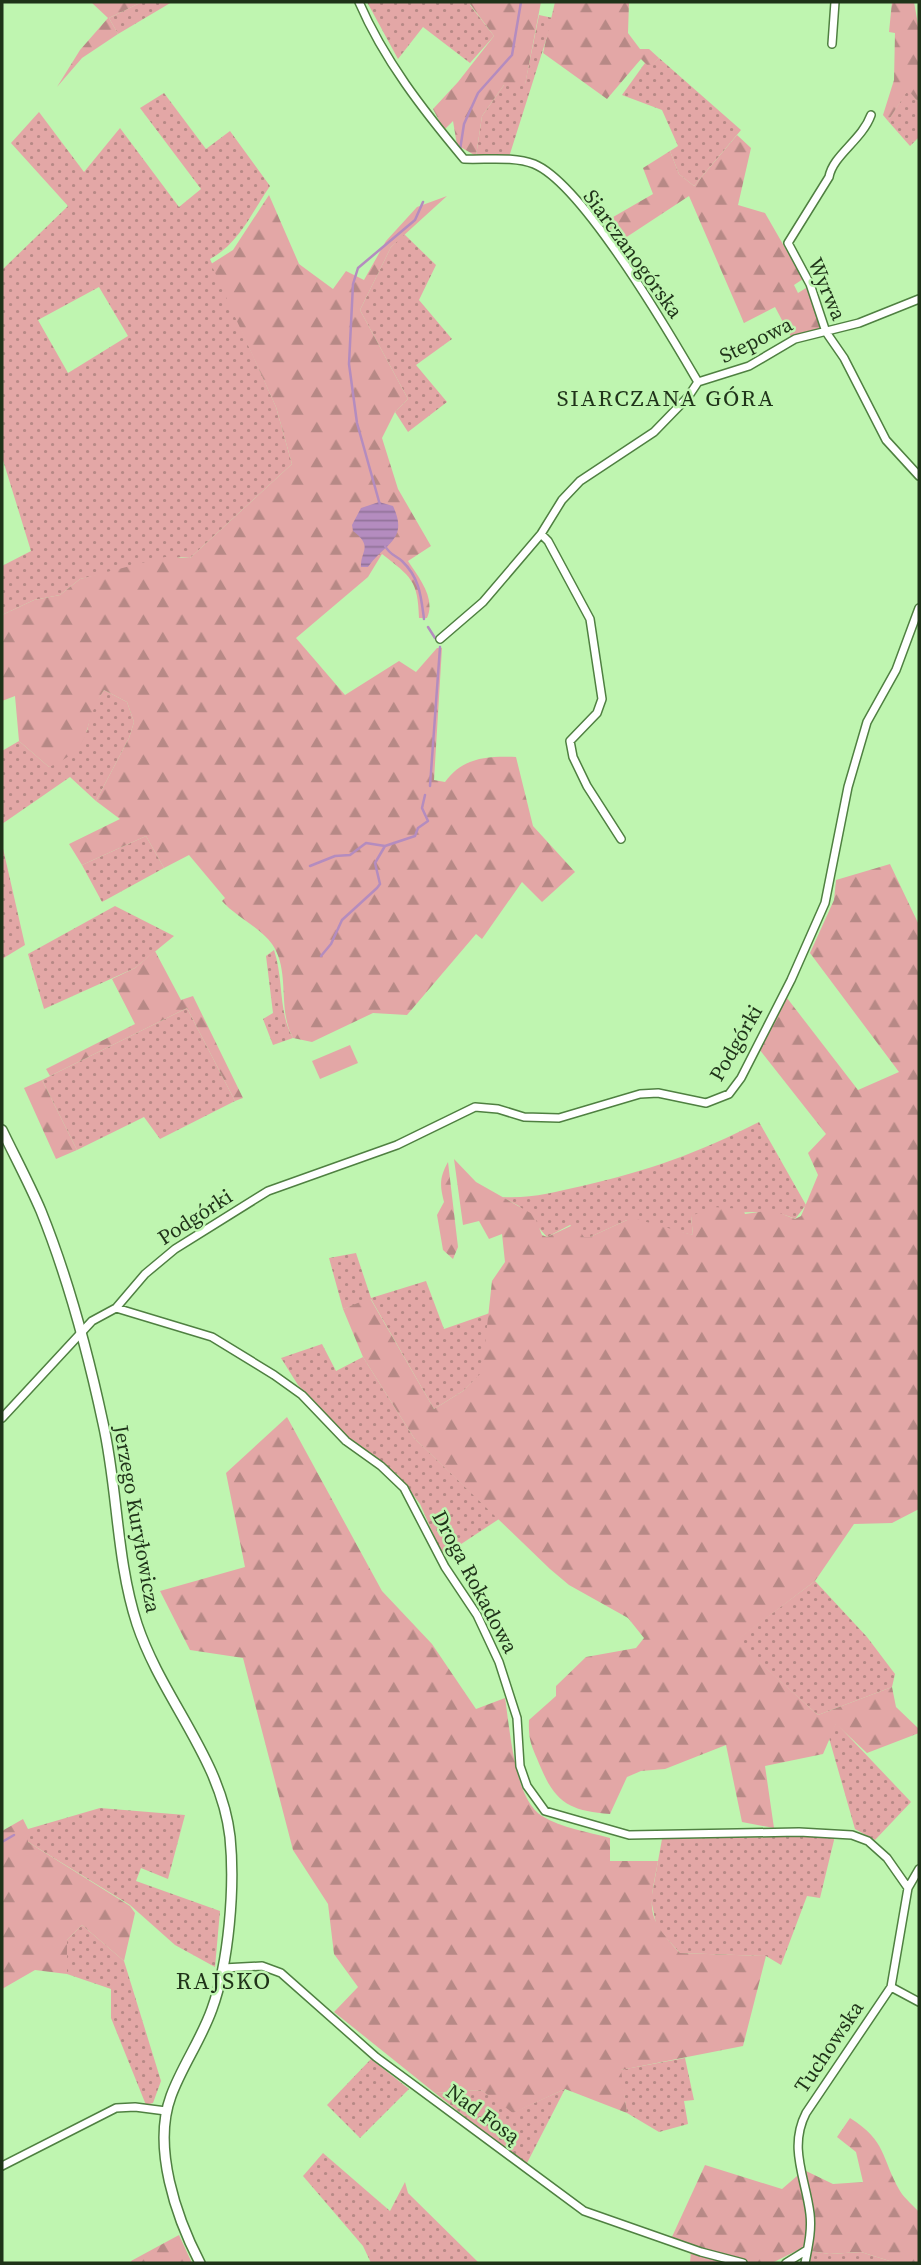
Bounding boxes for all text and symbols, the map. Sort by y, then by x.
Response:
street label: Siarczanogórska [577,183,690,324]
street label: Wyrwa [801,253,854,325]
street label: Stepowa [714,309,797,370]
district label: SIARCZANA GÓRA [557,382,775,414]
street label: Podgórki [702,999,769,1086]
street label: Podgórki [152,1182,238,1252]
street label: Jerzego Kuryłowicza [107,1422,168,1615]
street label: Droga Rokadowa [426,1505,525,1659]
district label: RAJSKO [176,1964,272,1997]
street label: Tuchowska [787,1995,870,2098]
street label: Nad Fosą [440,2077,527,2151]

